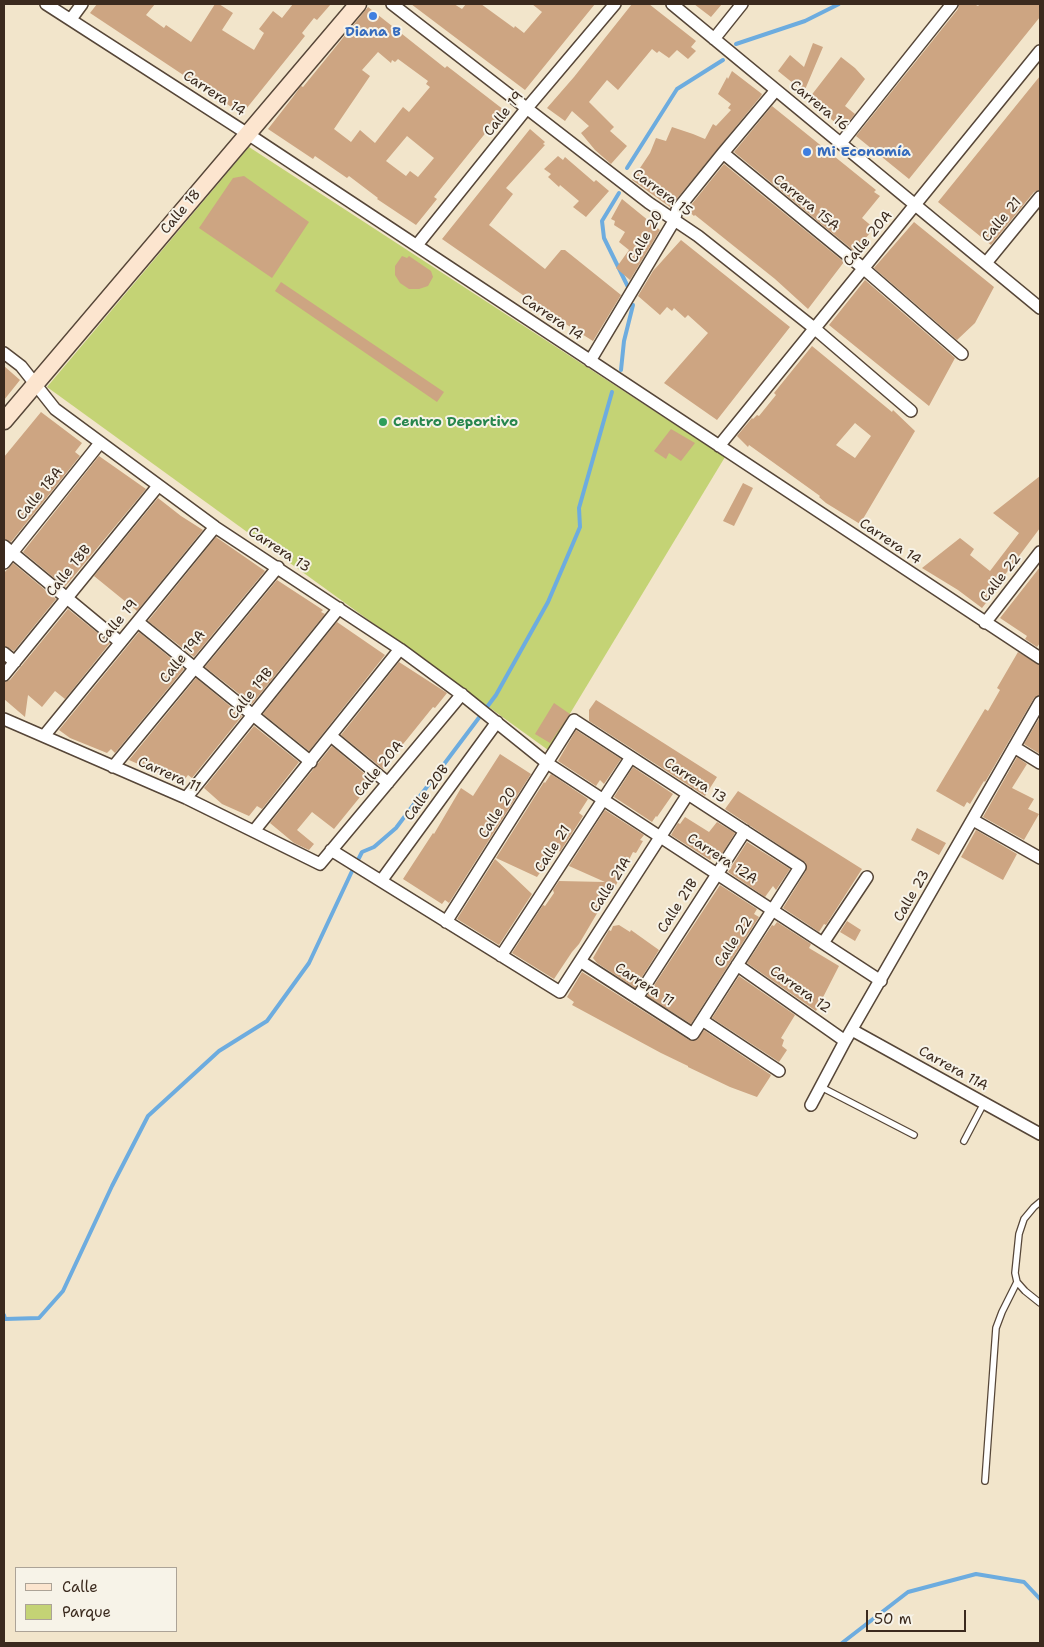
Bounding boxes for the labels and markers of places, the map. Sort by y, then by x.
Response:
marker: Diana B [367,10,379,22]
place label: Diana B [345,24,401,40]
place label: Mi Economía [817,144,911,160]
marker: Mi Economía [801,146,813,158]
place label: Centro Deportivo [393,414,518,430]
marker: Centro Deportivo [377,416,389,428]

